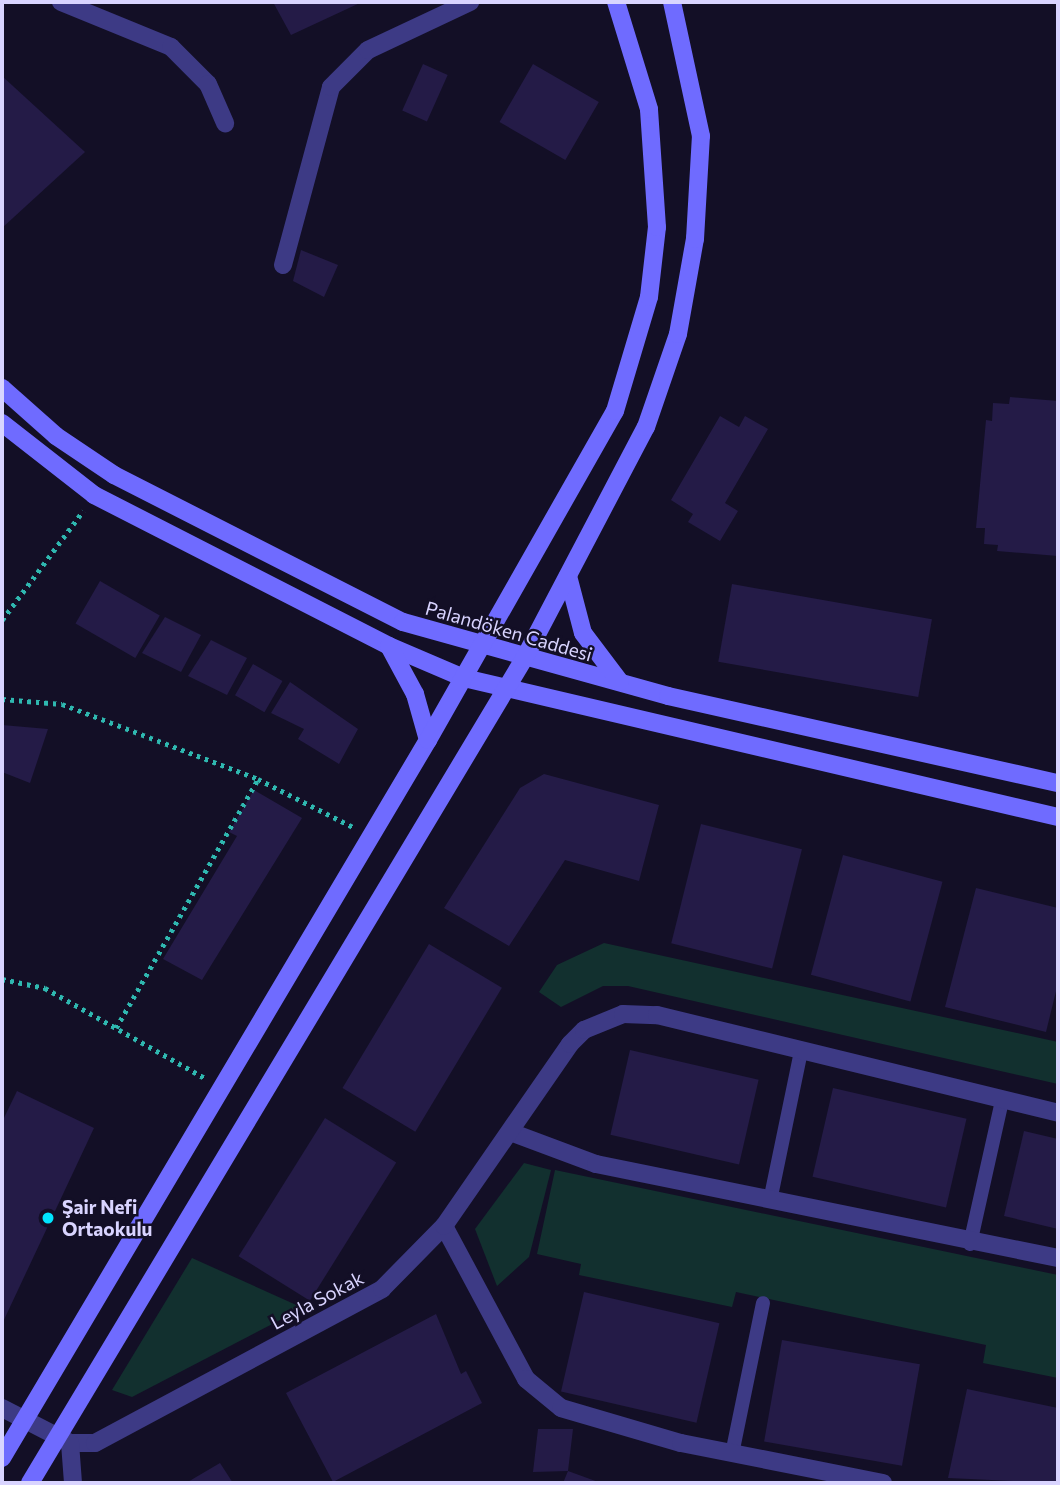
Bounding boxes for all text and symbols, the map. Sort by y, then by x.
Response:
street label: Palandöken Caddesi [423,596,595,666]
place label: Şair Nefi Ortaokulu [62,1196,152,1240]
marker: Şair Nefi Ortaokulu [40,1210,56,1226]
street label: Leyla Sokak [267,1266,367,1334]

